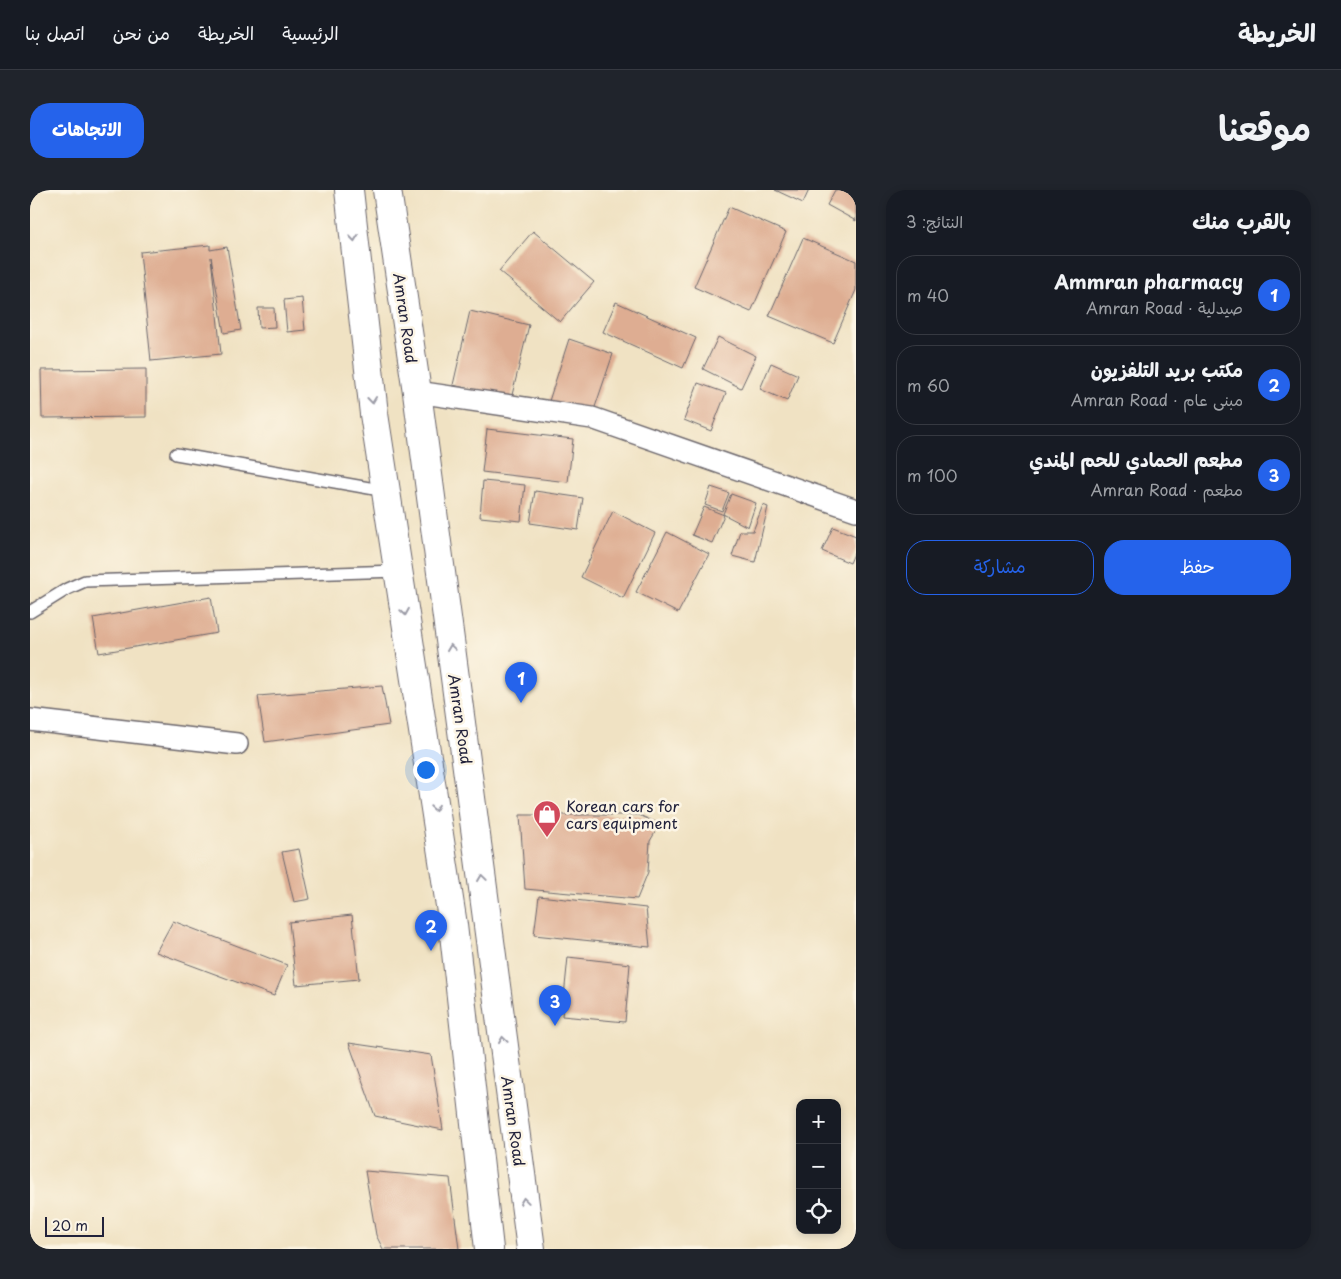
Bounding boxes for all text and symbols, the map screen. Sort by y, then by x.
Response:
text: الخريطة [1238,14,1316,50]
text: اتصل بنا [25,19,85,46]
text: من نحن [113,19,170,46]
text: الخريطة [198,19,254,46]
text: الرئيسية [282,19,339,46]
text: موقعنا [1218,100,1311,153]
button: الاتجاهات [30,103,144,158]
text: بالقرب منك [1192,204,1291,236]
text: النتائج: 3 [906,209,963,233]
one-way arrow [348,235,359,243]
text: Ammran pharmacy [1054,267,1243,295]
street label: Amran Road [388,271,424,365]
text: 40 m [907,283,949,307]
text: 1 [1270,283,1278,307]
text: صيدلية · Amran Road [1086,295,1243,319]
text: مكتب بريد التلفزيون [1091,355,1243,383]
text: 60 m [907,373,950,397]
text: 2 [1268,373,1280,397]
text: مبنى عام · Amran Road [1071,387,1243,411]
one-way arrow [366,396,377,404]
text: مطعم الحمادي للحم المندي [1029,445,1243,473]
text: 100 m [907,463,957,487]
text: 3 [1269,463,1279,487]
text: مطعم · Amran Road [1090,477,1243,501]
button: مشاركة [906,540,1094,595]
button: حفظ [1104,540,1291,595]
one-way arrow [399,608,409,617]
one-way arrow [446,644,457,652]
pin: 1 [505,662,537,703]
street label: Amran Road [443,672,479,766]
your location [413,757,439,783]
place label: Korean cars for cars equipment [566,794,680,834]
shop icon: Korean cars for cars equipment [532,799,562,838]
one-way arrow [429,803,439,812]
one-way arrow [477,874,487,883]
pin: 2 [415,910,447,951]
pin: 3 [539,985,571,1026]
one-way arrow [498,1035,509,1043]
street label: Amran Road [496,1074,532,1168]
map controls [796,1099,841,1234]
button: + [796,1099,841,1144]
button: − [796,1144,841,1189]
button: locate [796,1189,841,1234]
one-way arrow [519,1196,530,1204]
scale bar [45,1214,104,1237]
text: 20 m [52,1215,88,1236]

